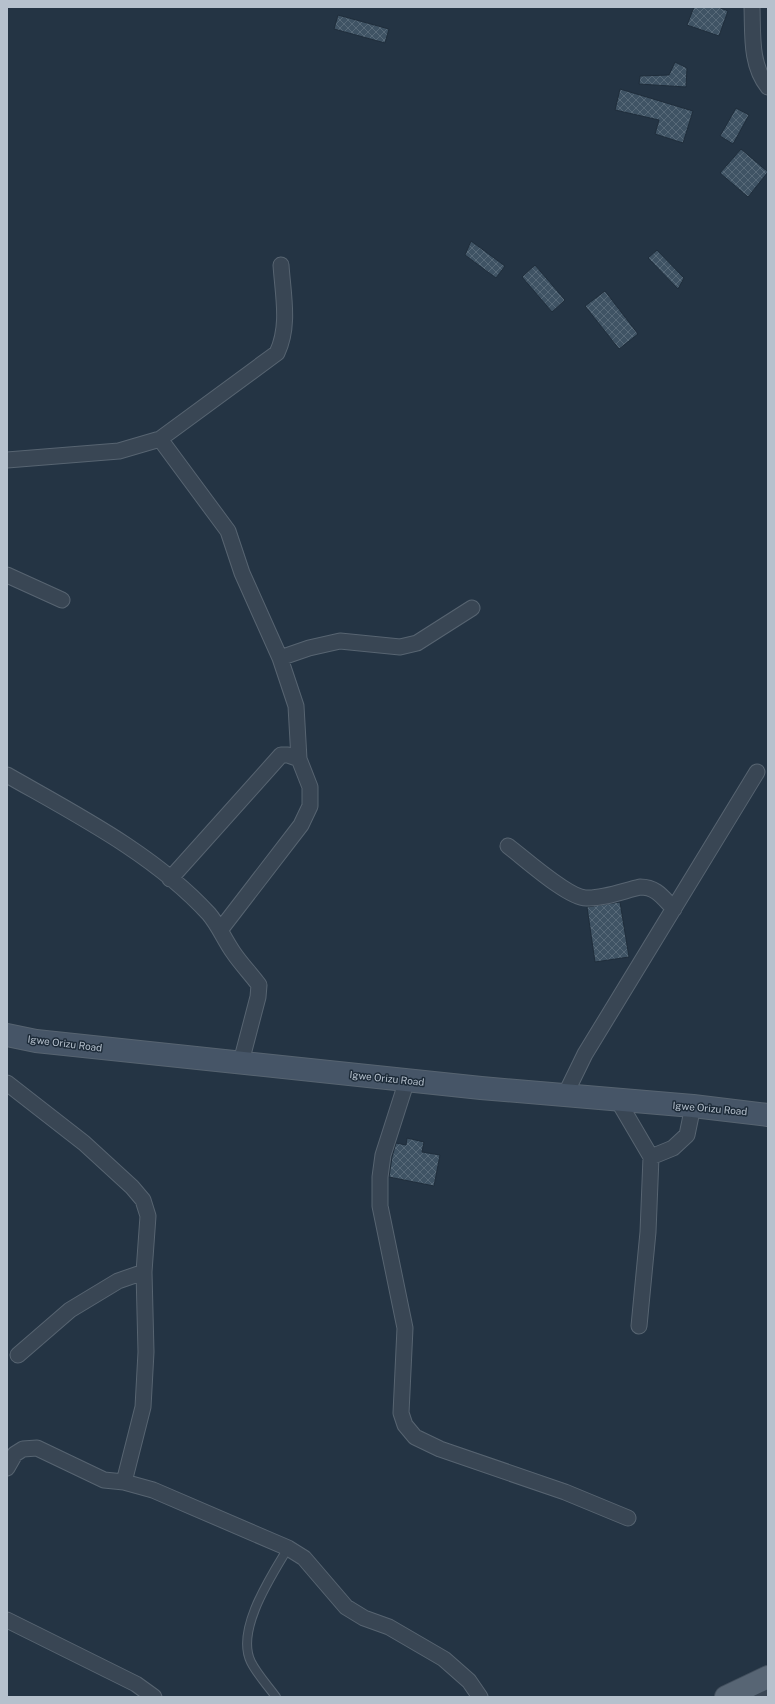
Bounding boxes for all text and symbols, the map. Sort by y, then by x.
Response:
street label: Igwe Orizu Road [27,1032,103,1054]
street label: Igwe Orizu Road [349,1068,425,1088]
street label: Igwe Orizu Road [672,1099,748,1117]

